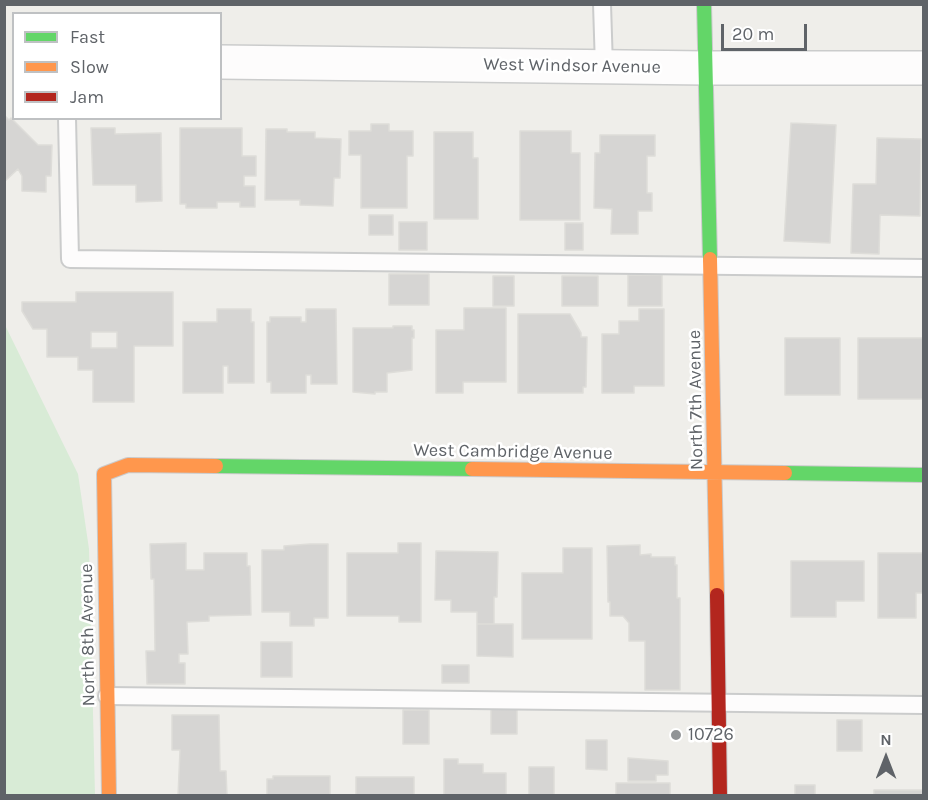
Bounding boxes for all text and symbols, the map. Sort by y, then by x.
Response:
legend [12,12,222,120]
scale bar [724,12,810,50]
text: 20 m [732,23,774,45]
text: Fast [70,26,105,48]
street label: West Windsor Avenue [483,54,661,78]
text: Slow [70,56,109,78]
text: Jam [70,86,104,108]
street label: North 7th Avenue [684,330,708,470]
street label: West Cambridge Avenue [413,439,613,465]
street label: North 8th Avenue [76,563,100,707]
place label: 10726 [688,724,734,746]
marker: 10726 [669,728,683,742]
north arrow [856,728,916,788]
text: N [880,730,892,749]

